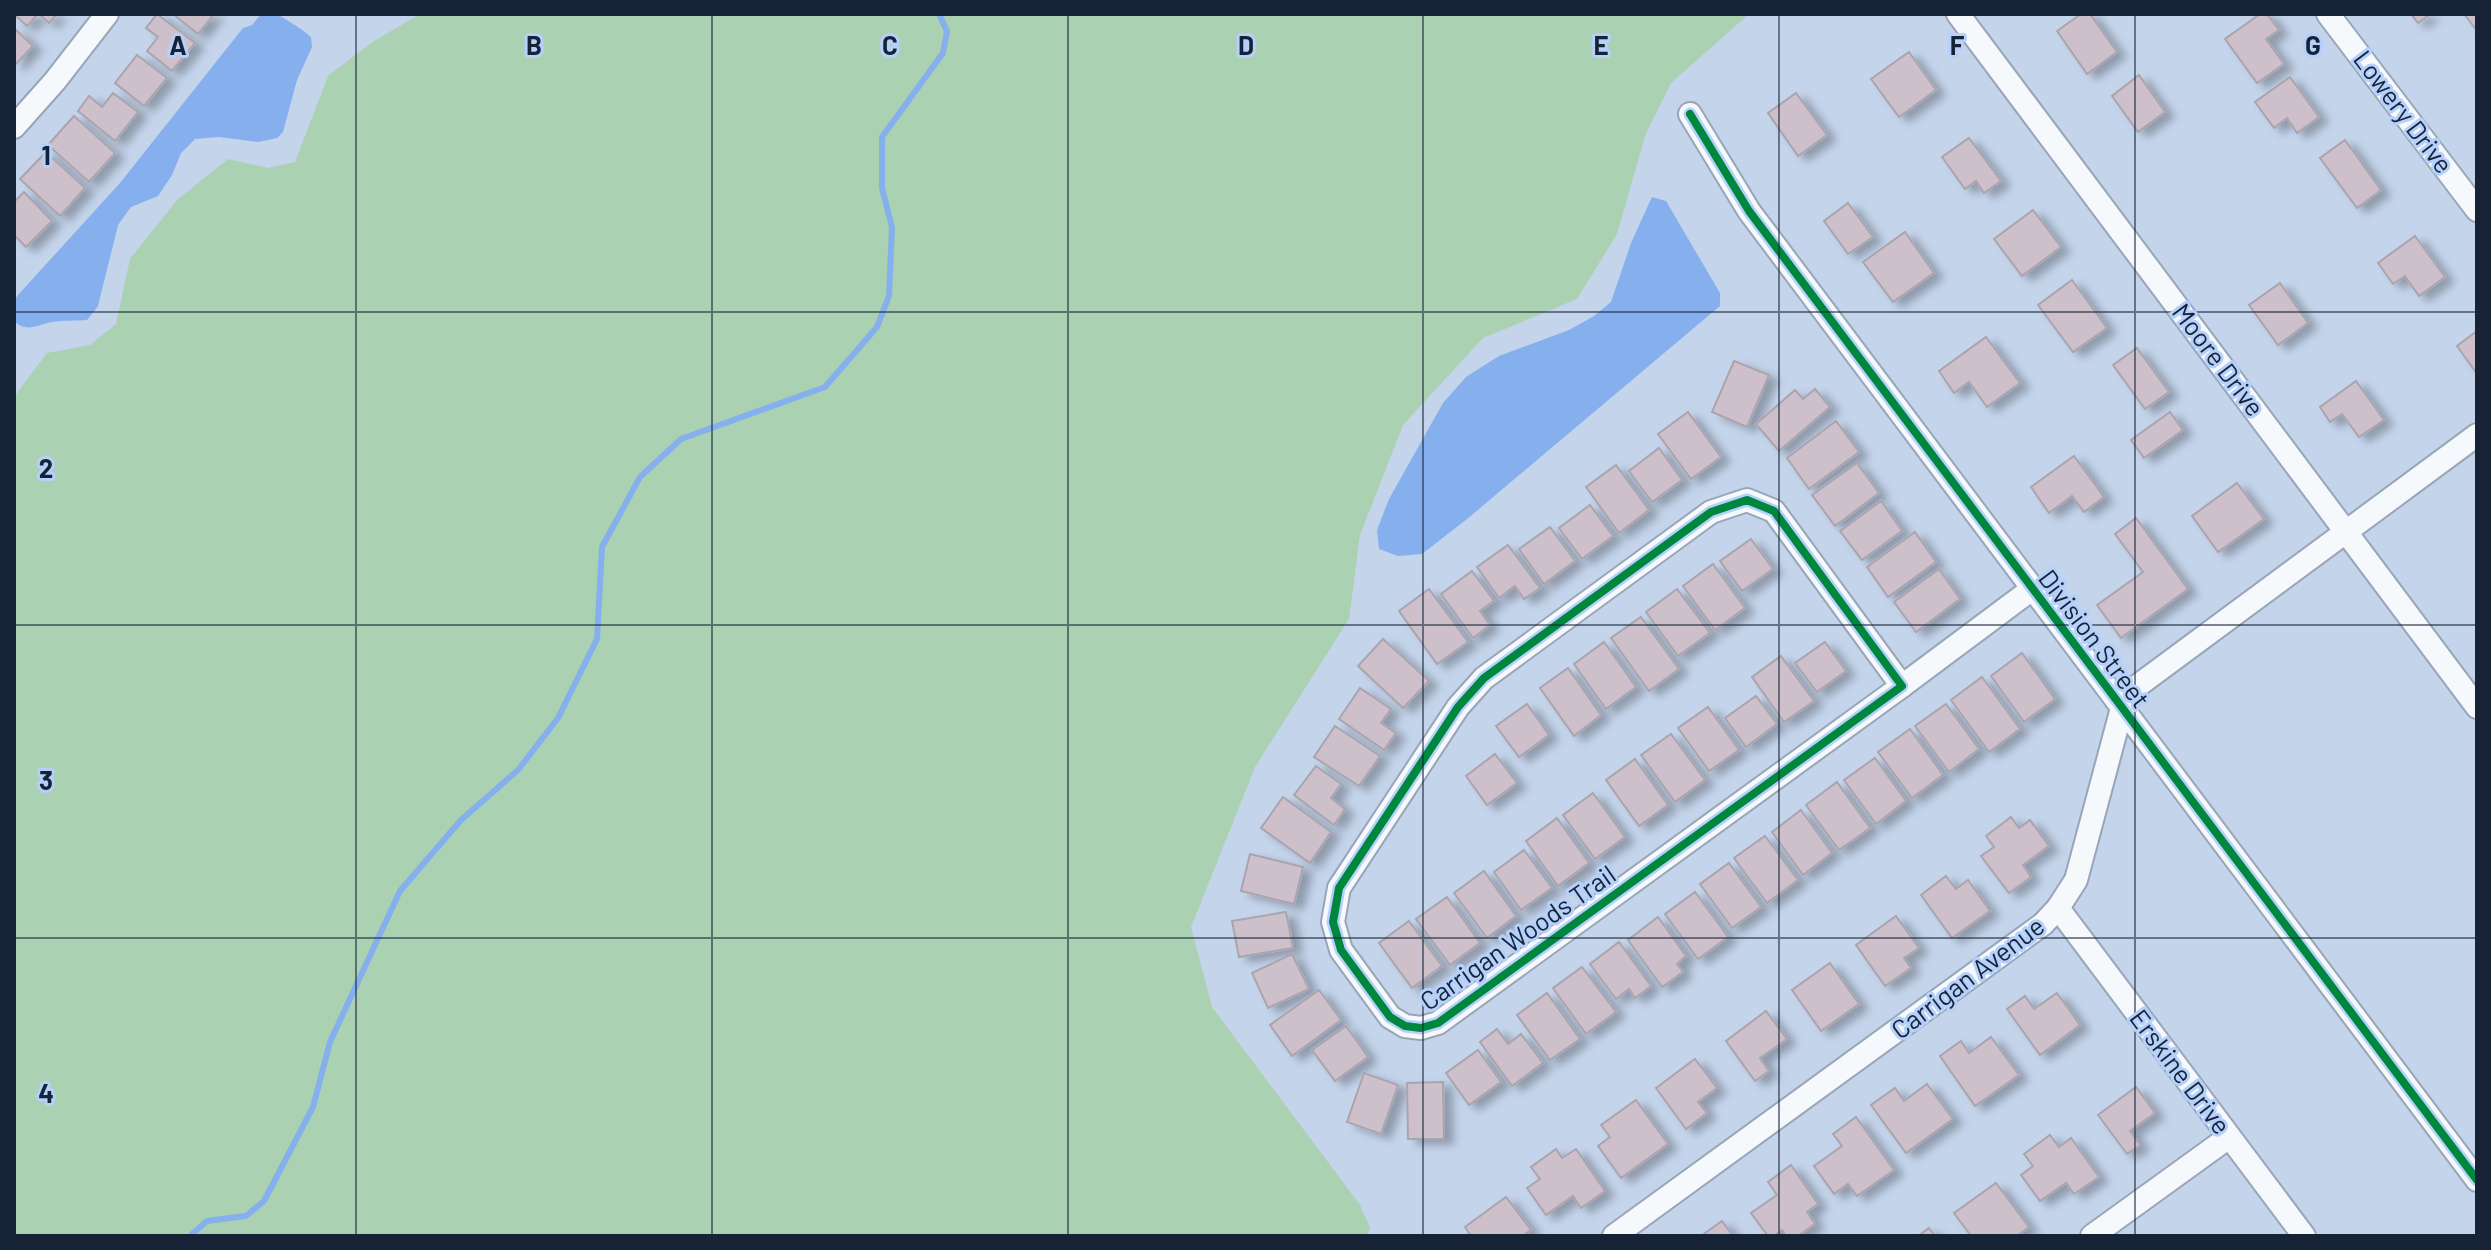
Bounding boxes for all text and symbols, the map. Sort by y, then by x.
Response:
text: A [169,29,187,60]
text: B [526,29,542,60]
text: C [882,29,898,60]
text: D [1238,29,1254,60]
text: E [1593,29,1609,60]
text: F [1950,29,1965,60]
text: G [2305,29,2321,60]
street label: Lowery Drive [2348,44,2460,179]
text: 1 [41,139,51,170]
street label: Moore Drive [2167,297,2272,422]
text: 2 [39,452,53,483]
street label: Division Street [2033,563,2157,713]
text: 3 [39,764,53,795]
street label: Carrigan Woods Trail [1413,858,1621,1016]
street label: Carrigan Avenue [1885,909,2050,1044]
street label: Erskine Drive [2124,1003,2238,1140]
text: 4 [38,1077,54,1108]

